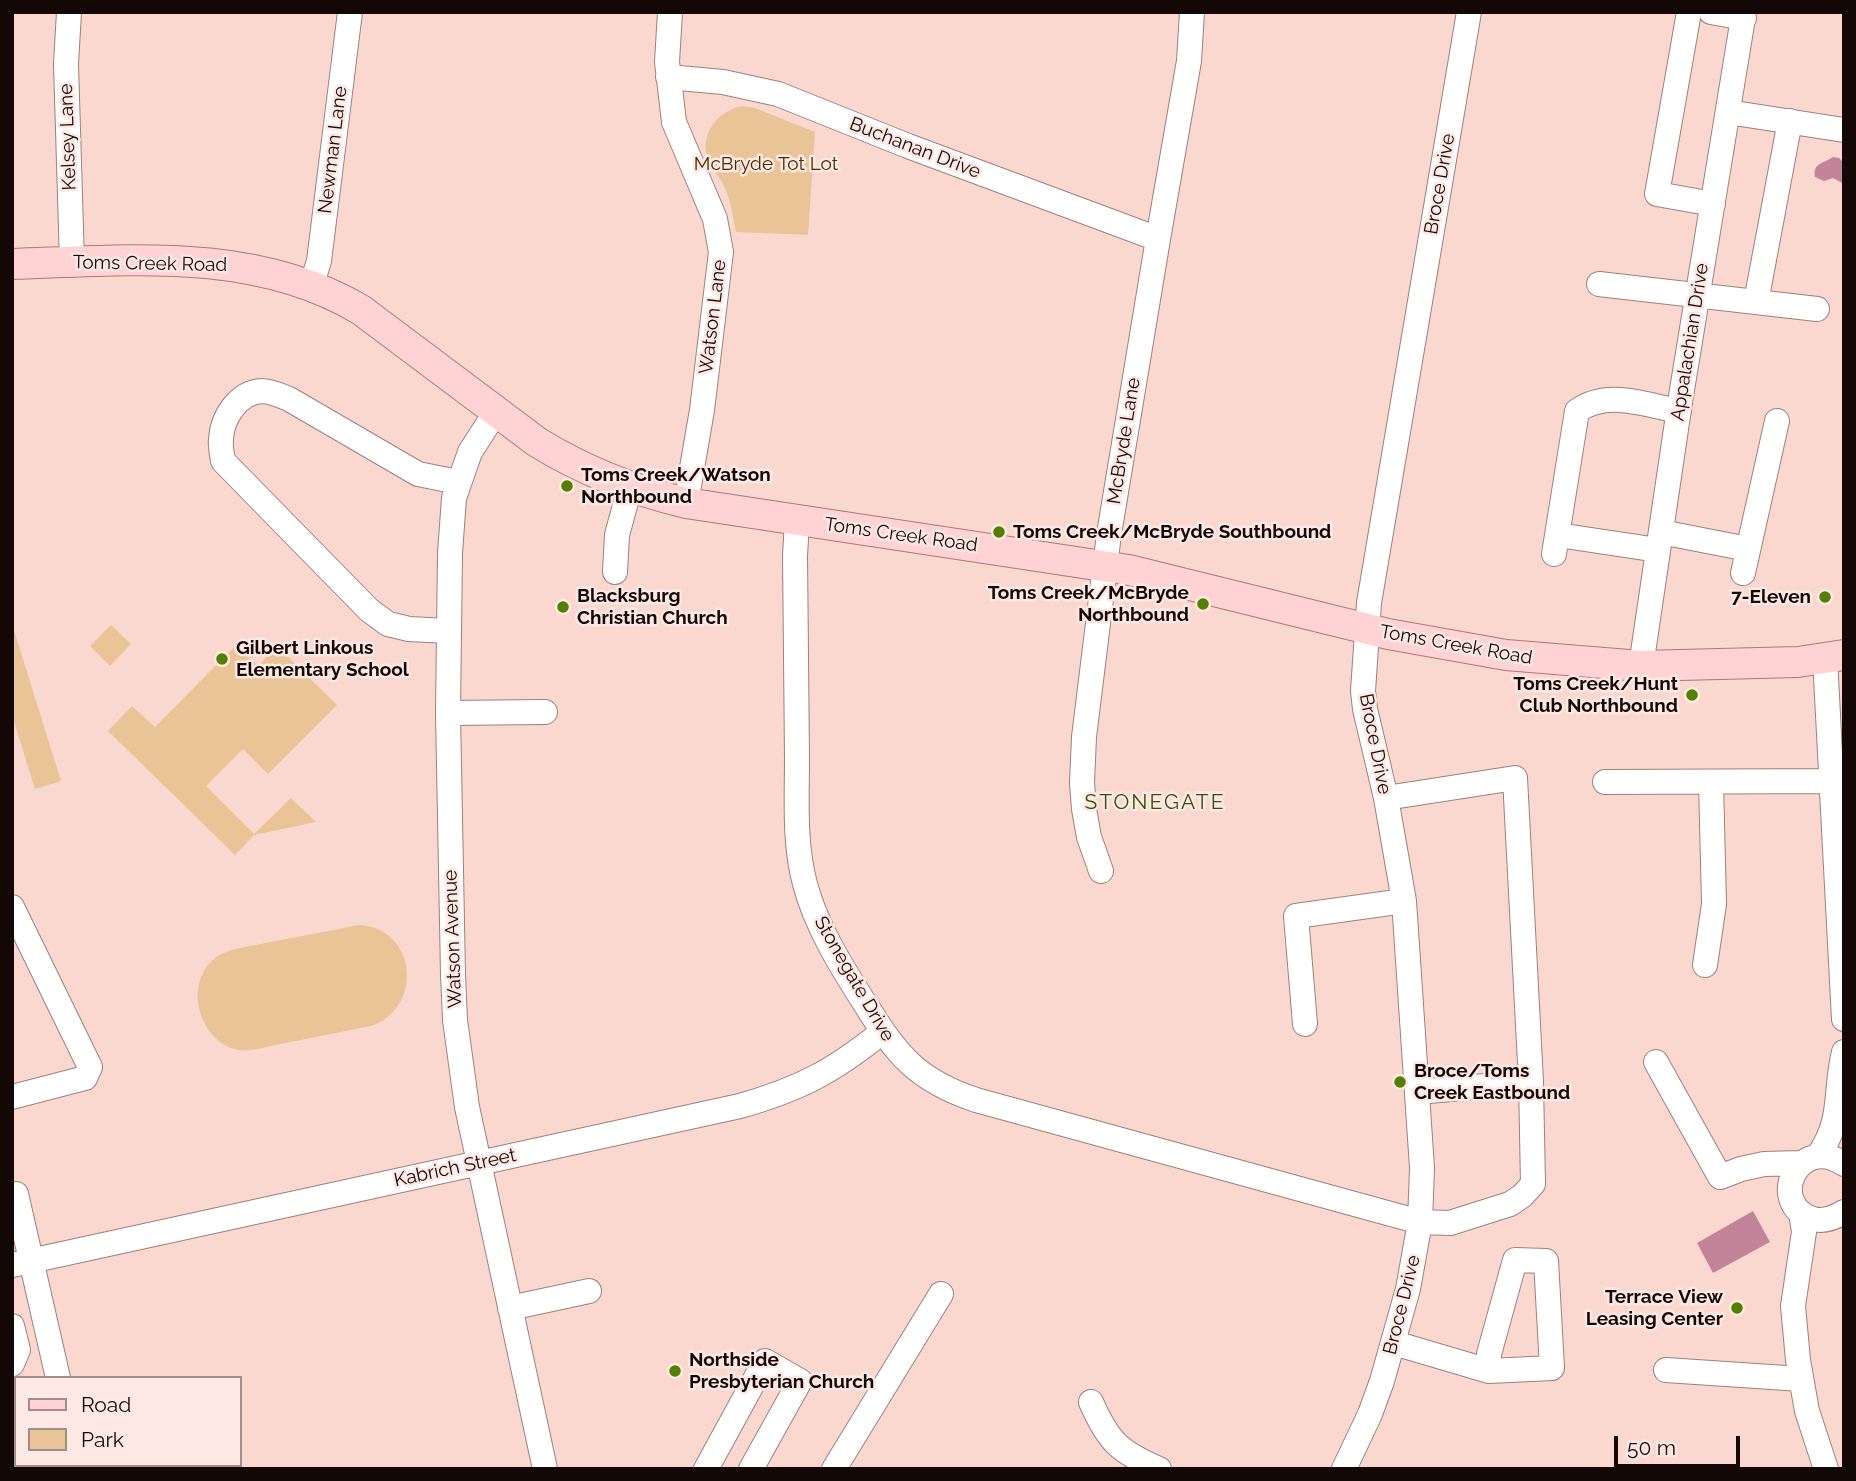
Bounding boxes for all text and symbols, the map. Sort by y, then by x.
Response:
street label: Kelsey Lane [55,83,81,191]
street label: Newman Lane [314,85,352,215]
street label: Buchanan Drive [846,113,984,183]
street label: Broce Drive [1420,132,1460,236]
park label: McBryde Tot Lot [694,153,838,175]
street label: Toms Creek Road [73,251,227,277]
street label: Watson Lane [695,258,731,376]
street label: Appalachian Drive [1666,261,1714,423]
street label: McBryde Lane [1103,376,1145,506]
place label: Toms Creek/Watson Northbound [581,464,771,508]
marker: Toms Creek/Watson Northbound [559,478,575,494]
street label: Toms Creek Road [823,513,979,557]
place label: Toms Creek/McBryde Southbound [1013,521,1331,543]
marker: Toms Creek/McBryde Southbound [991,524,1007,540]
place label: Toms Creek/McBryde Northbound [988,582,1189,626]
place label: Blacksburg Christian Church [577,585,728,629]
place label: 7-Eleven [1731,586,1811,608]
marker: 7-Eleven [1817,589,1833,605]
marker: Toms Creek/McBryde Northbound [1195,596,1211,612]
marker: Blacksburg Christian Church [555,599,571,615]
street label: Toms Creek Road [1378,620,1534,670]
place label: Gilbert Linkous Elementary School [236,637,409,681]
marker: Gilbert Linkous Elementary School [214,651,230,667]
place label: Toms Creek/Hunt Club Northbound [1513,673,1678,717]
marker: Toms Creek/Hunt Club Northbound [1684,687,1700,703]
street label: Broce Drive [1354,692,1396,796]
district label: STONEGATE [1086,790,1224,816]
street label: Watson Avenue [439,869,467,1009]
street label: Stonegate Drive [809,912,899,1046]
place label: Broce/Toms Creek Eastbound [1414,1060,1570,1104]
marker: Broce/Toms Creek Eastbound [1392,1074,1408,1090]
street label: Kabrich Street [392,1144,518,1192]
street label: Broce Drive [1379,1253,1425,1357]
place label: Terrace View Leasing Center [1586,1286,1723,1330]
marker: Terrace View Leasing Center [1729,1300,1745,1316]
place label: Northside Presbyterian Church [689,1349,874,1393]
marker: Northside Presbyterian Church [667,1363,683,1379]
legend [14,1376,242,1467]
text: Road [81,1392,131,1417]
scale bar [1618,1422,1744,1466]
text: Park [81,1427,124,1452]
text: 50 m [1627,1435,1676,1460]

